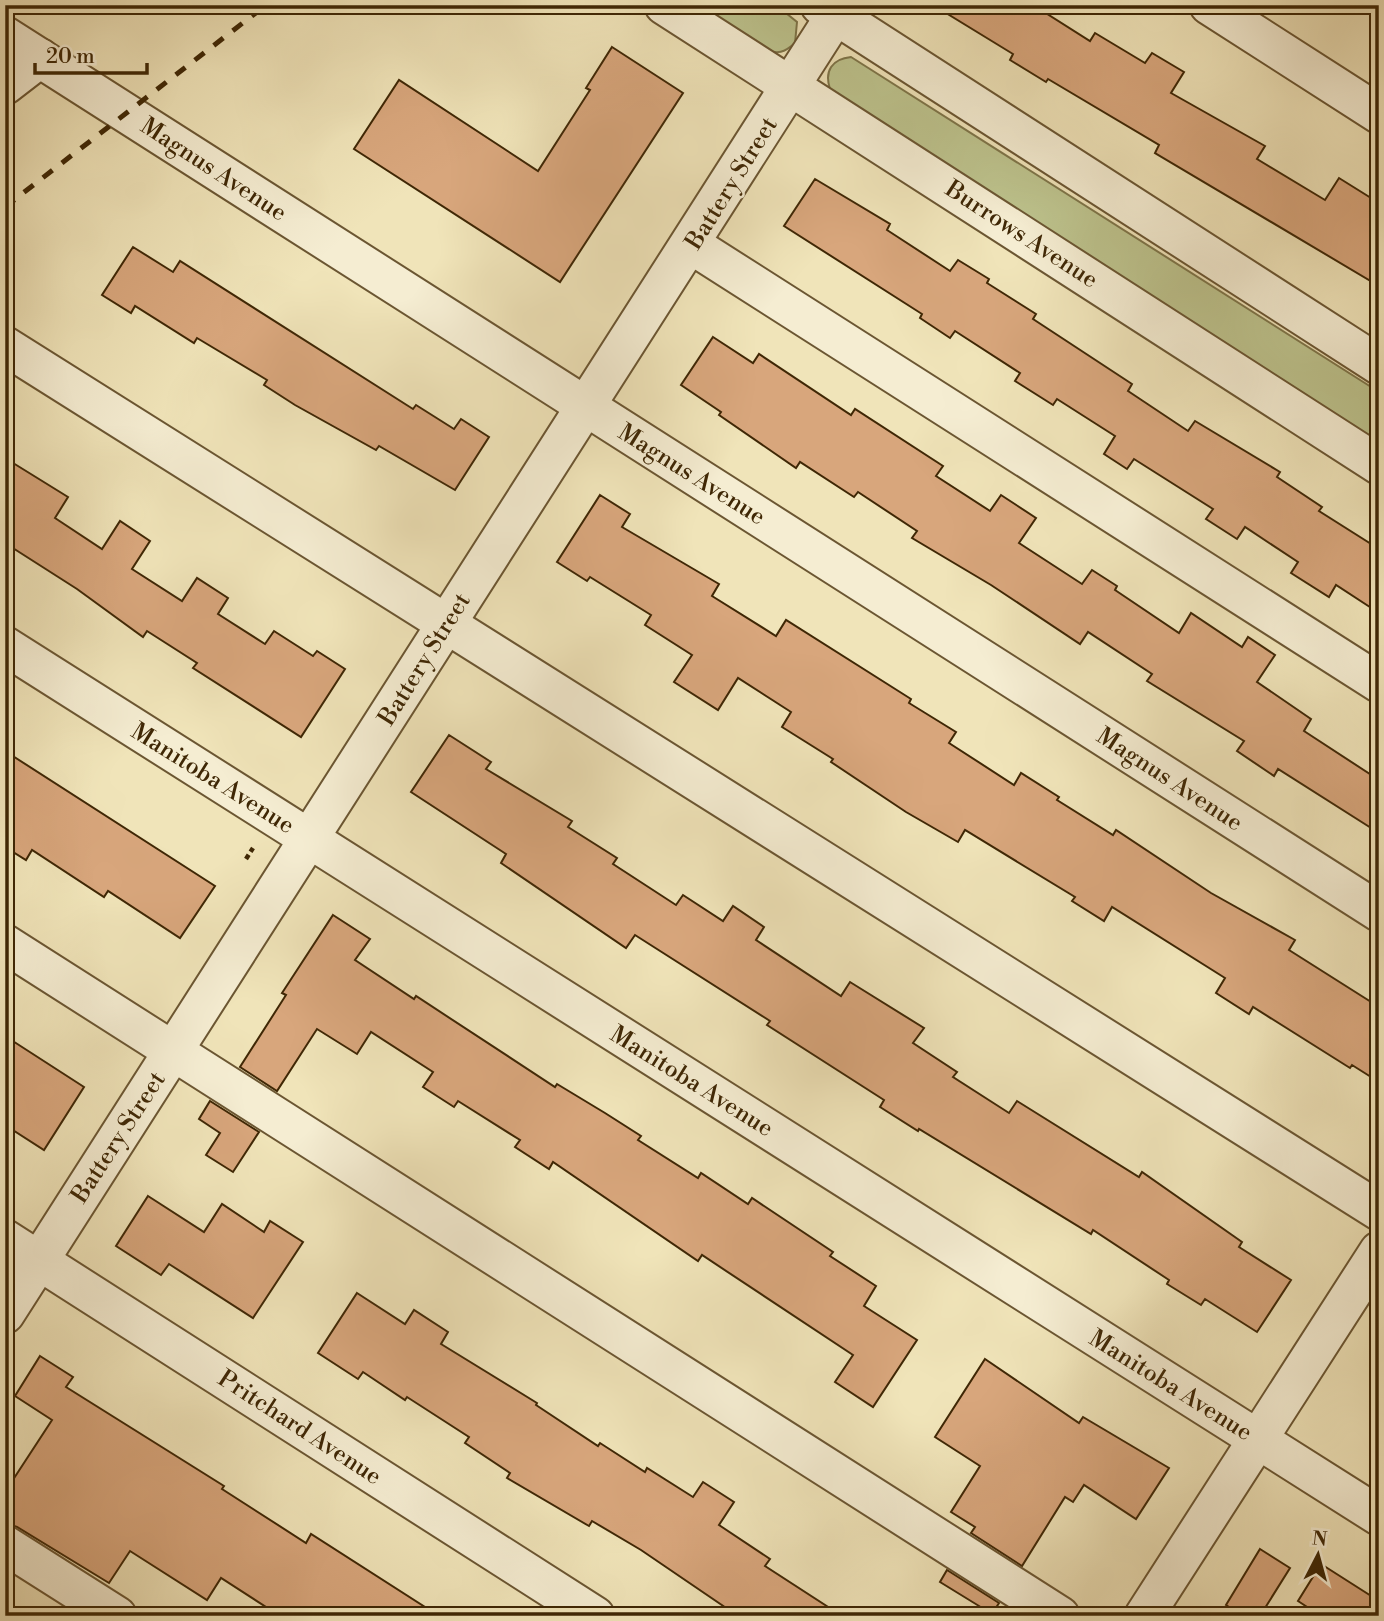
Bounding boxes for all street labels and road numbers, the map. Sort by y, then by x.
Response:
street label: Magnus Avenue [135,111,292,228]
street label: Battery Street [679,111,785,256]
street label: Burrows Avenue [939,174,1103,295]
street label: Magnus Avenue [612,418,771,532]
street label: Battery Street [372,587,478,732]
street label: Manitoba Avenue [125,717,300,841]
street label: Magnus Avenue [1091,721,1248,838]
street label: Manitoba Avenue [604,1020,779,1144]
street label: Battery Street [65,1066,173,1210]
street label: Manitoba Avenue [1083,1324,1258,1448]
street label: Pritchard Avenue [212,1364,387,1492]

